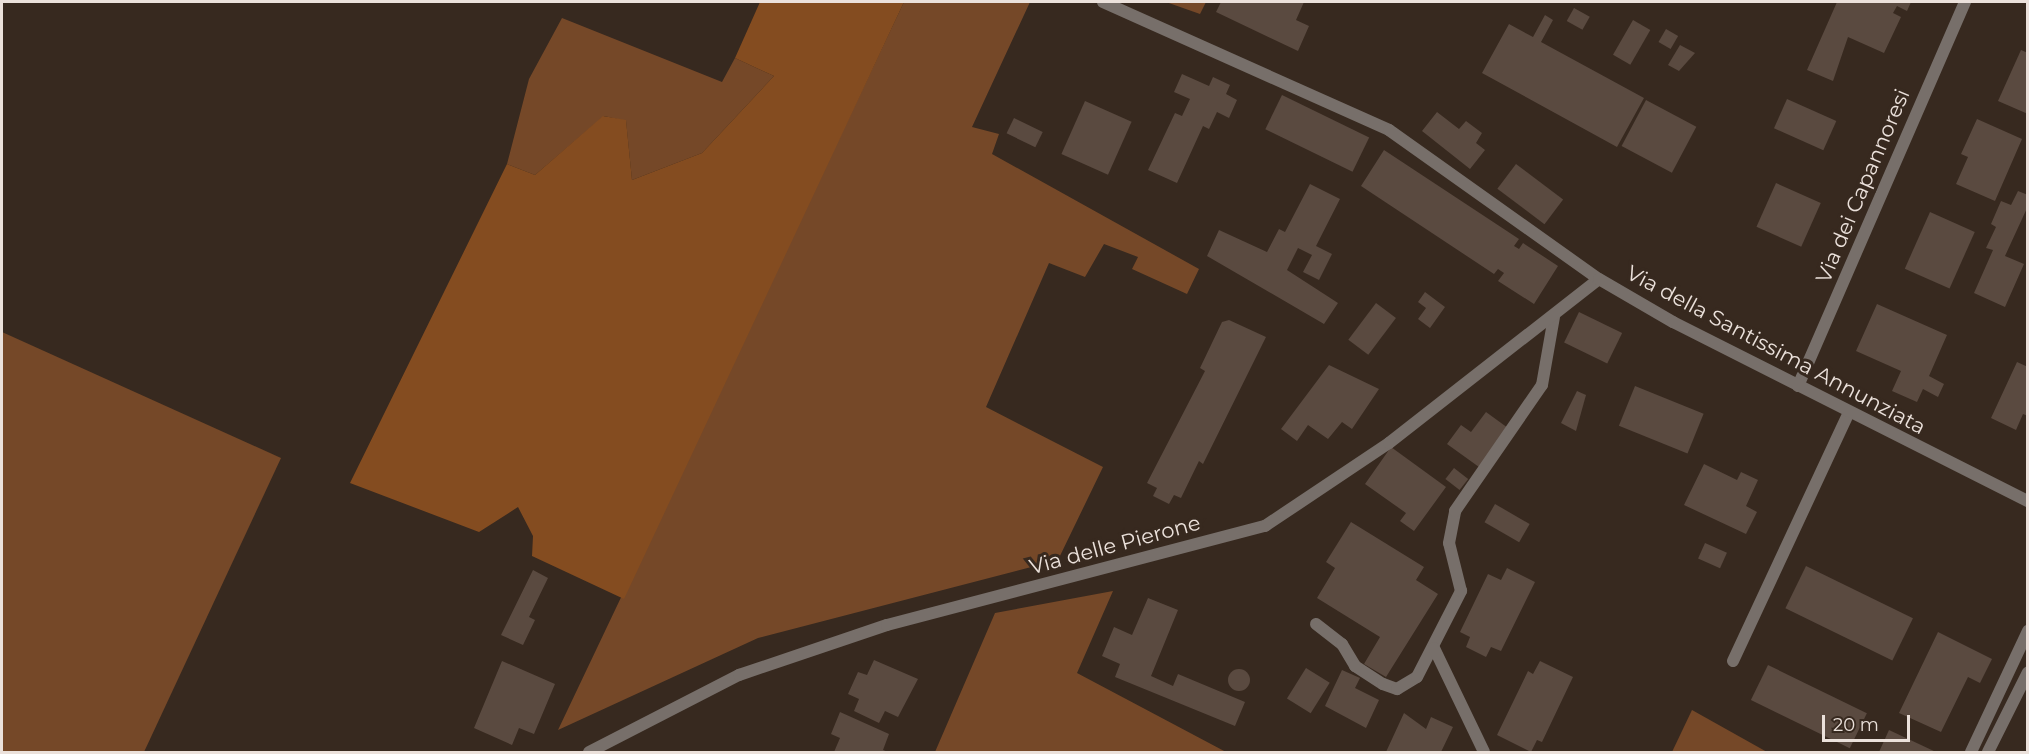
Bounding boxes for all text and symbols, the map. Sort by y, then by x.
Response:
street label: Via dei Capannoresi [1811,85,1915,287]
street label: Via della Santissima Annunziata [1622,260,1930,440]
street label: Via delle Pierone [1027,510,1203,580]
scale bar [1825,703,1914,741]
text: 20 m [1833,714,1879,736]

